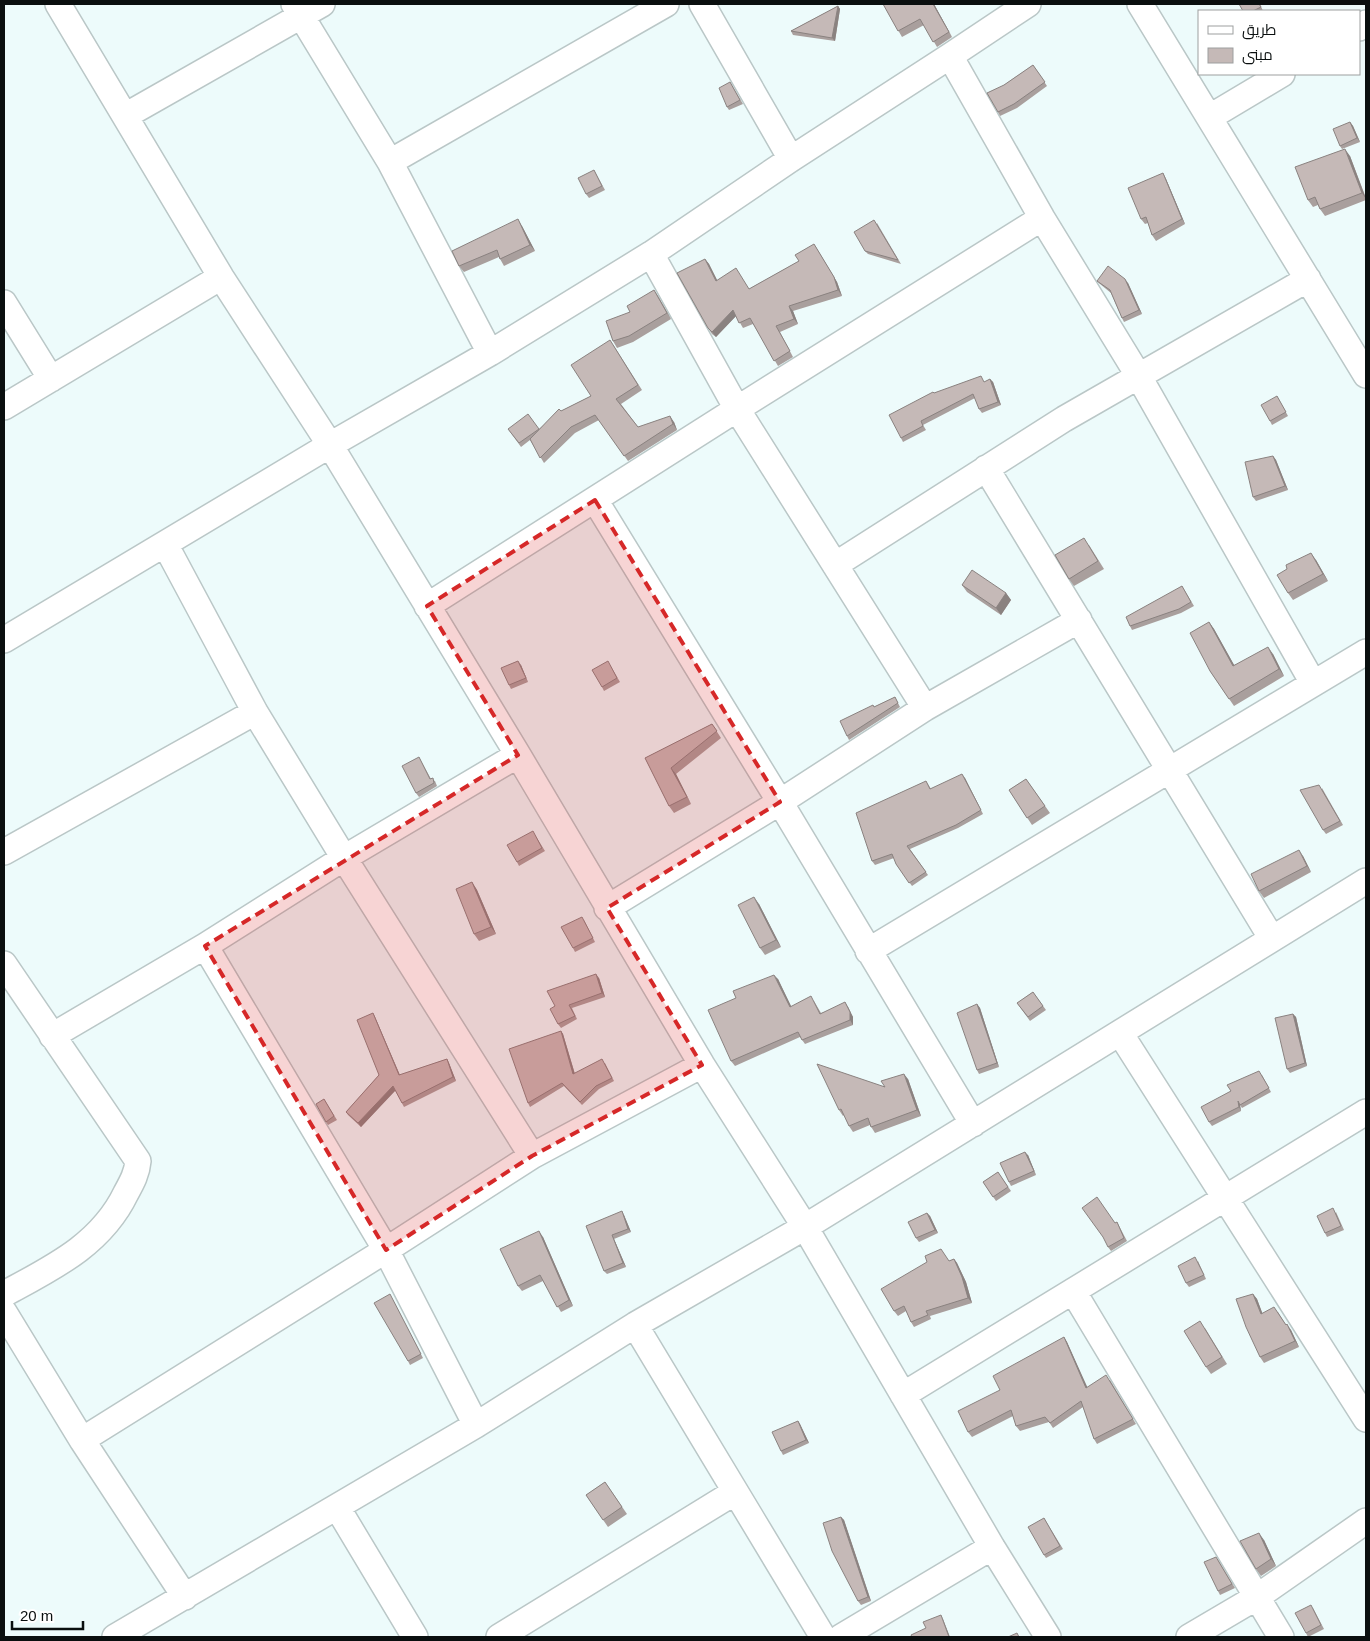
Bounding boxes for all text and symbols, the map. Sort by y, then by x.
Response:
legend [1198,10,1360,75]
text: طريق [1242,21,1276,40]
text: مبنى [1242,46,1273,65]
scale bar [12,1598,84,1630]
text: 20 m [20,1607,53,1624]

